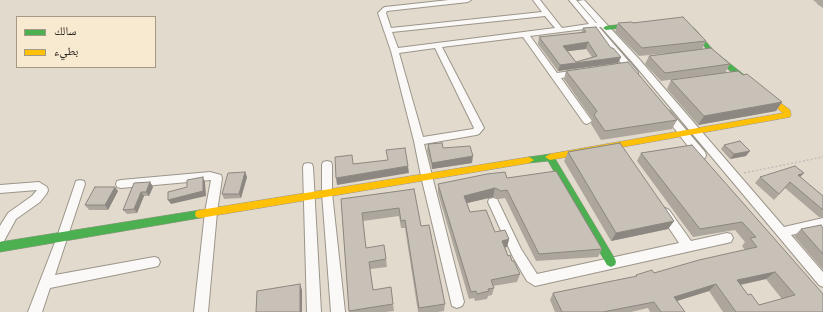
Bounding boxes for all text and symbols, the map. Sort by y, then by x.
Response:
legend [16,16,156,68]
text: سالك [54,24,76,38]
text: بطيء [54,44,78,58]

